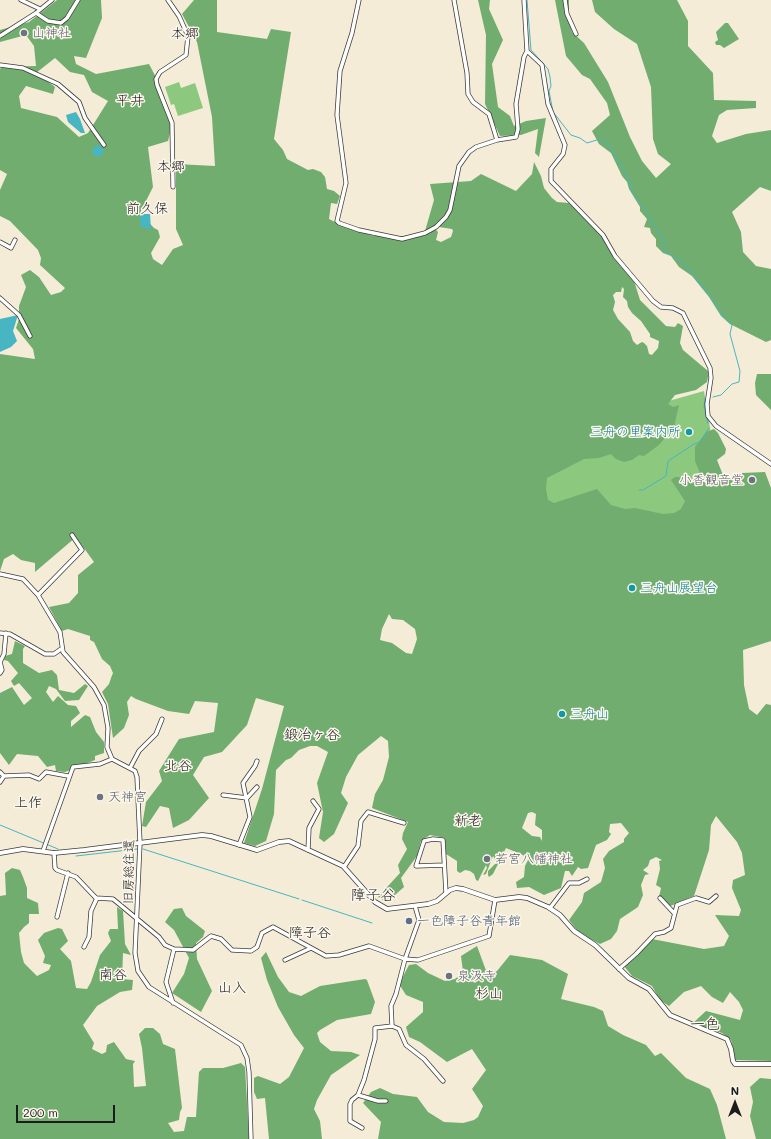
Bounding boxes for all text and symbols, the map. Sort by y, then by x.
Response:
place label: 山神社 [32,25,71,41]
district label: 本郷 [171,26,199,42]
marker: 山神社 [19,28,29,38]
district label: 平井 [116,93,144,109]
district label: 本郷 [157,159,185,175]
district label: 前久保 [126,201,168,217]
place label: 三舟の里案内所 [590,424,681,440]
marker: 三舟の里案内所 [684,427,694,437]
place label: 小香観音堂 [679,472,744,488]
marker: 小香観音堂 [747,475,757,485]
place label: 三舟山展望台 [640,580,718,596]
marker: 三舟山展望台 [627,583,637,593]
place label: 三舟山 [570,706,609,722]
marker: 三舟山 [557,709,567,719]
district label: 鍛冶ヶ谷 [284,727,340,743]
district label: 北谷 [164,758,192,774]
place label: 天神宮 [108,789,147,805]
marker: 天神宮 [95,792,105,802]
district label: 上作 [14,795,42,811]
district label: 新老 [454,813,482,829]
street label: 旧房総往還 [121,839,137,905]
place label: 若宮八幡神社 [495,851,573,867]
marker: 若宮八幡神社 [482,854,492,864]
district label: 障子谷 [351,886,395,904]
place label: 一色障子谷青年館 [417,913,521,929]
marker: 一色障子谷青年館 [404,916,414,926]
district label: 障子谷 [289,925,331,941]
district label: 南谷 [99,967,127,983]
place label: 泉汲寺 [457,968,496,984]
marker: 泉汲寺 [444,971,454,981]
district label: 山入 [218,980,246,996]
district label: 杉山 [475,986,503,1002]
district label: 一色 [690,1015,720,1033]
north arrow [715,1083,755,1123]
text: N [731,1083,739,1098]
scale bar [18,1097,117,1123]
text: 200 m [23,1104,58,1120]

